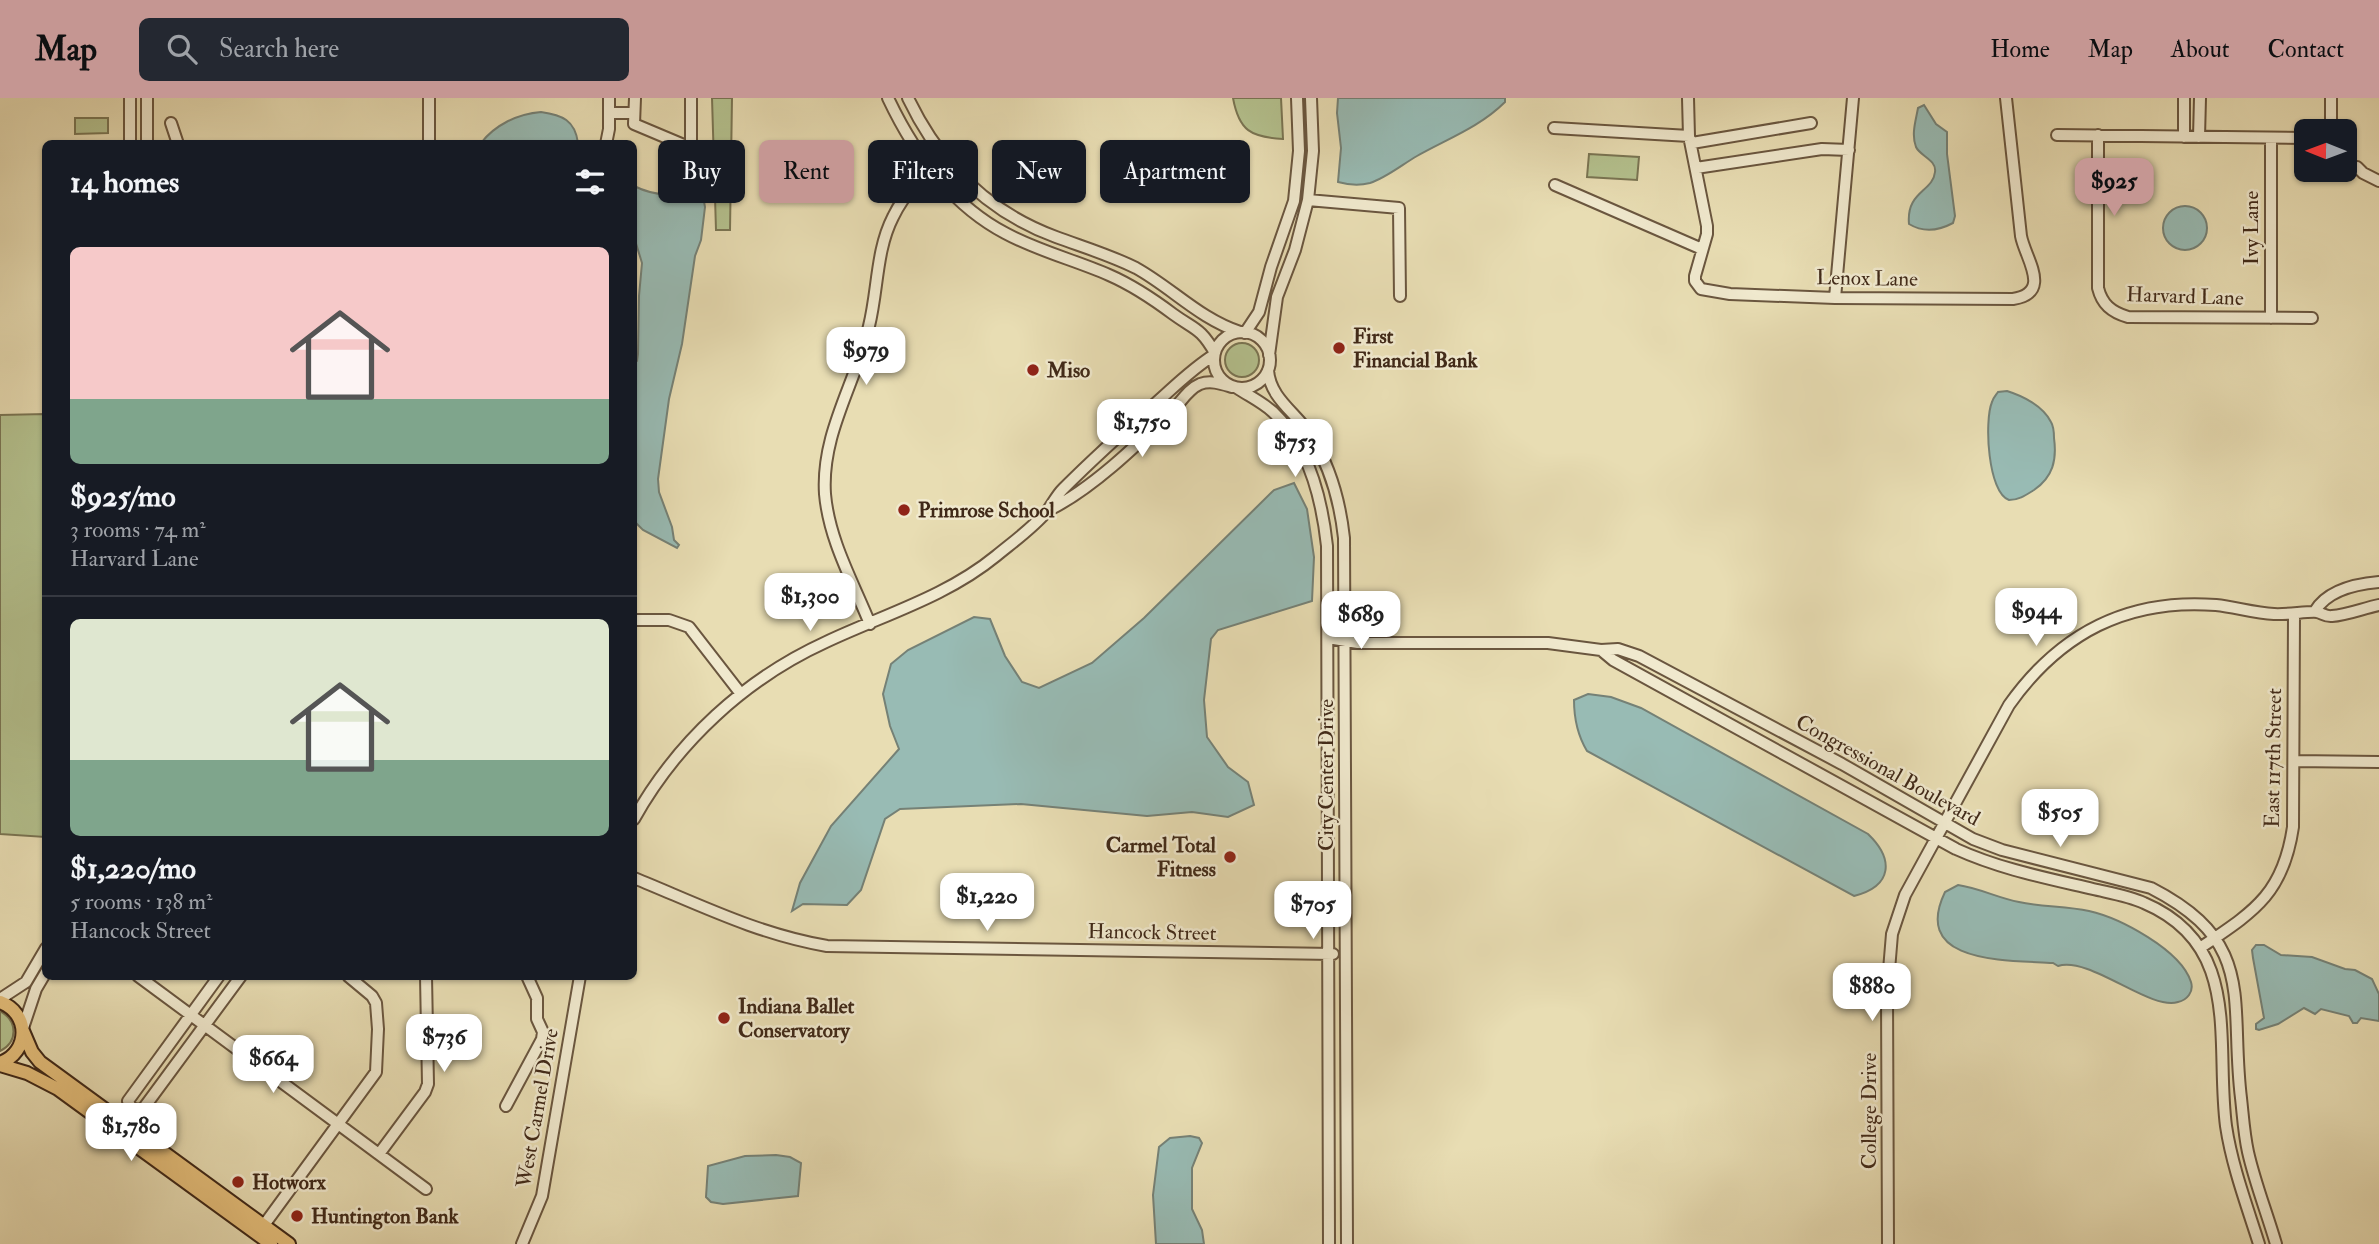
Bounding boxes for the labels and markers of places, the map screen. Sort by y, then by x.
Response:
pin: $925 [2073,158,2155,218]
place label: First Financial Bank [1353,323,1479,374]
pin: $979 [825,328,907,387]
marker: First Financial Bank [1331,340,1347,356]
place label: Miso [1046,357,1090,384]
marker: Miso [1025,362,1041,378]
pin: $1,750 [1085,400,1199,459]
pin: $753 [1254,420,1336,479]
place label: Primrose School [918,497,1055,524]
marker: Primrose School [896,502,912,518]
pin: $1,300 [753,574,867,633]
pin: $944 [1995,588,2077,648]
pin: $689 [1320,592,1402,651]
pin: $505 [2019,790,2101,849]
place label: Carmel Total Fitness [1106,832,1217,883]
marker: Carmel Total Fitness [1222,849,1238,865]
pin: $1,220 [930,874,1044,933]
pin: $705 [1272,882,1354,941]
pin: $880 [1831,964,1913,1023]
place label: Indiana Ballet Conservatory [738,993,855,1044]
marker: Indiana Ballet Conservatory [716,1010,732,1026]
pin: $736 [403,1014,485,1074]
pin: $664 [232,1035,314,1095]
pin: $1,780 [74,1104,188,1163]
place label: Hotworx [252,1169,327,1196]
marker: Hotworx [230,1174,246,1190]
place label: Huntington Bank [311,1203,459,1230]
marker: Huntington Bank [289,1208,305,1224]

